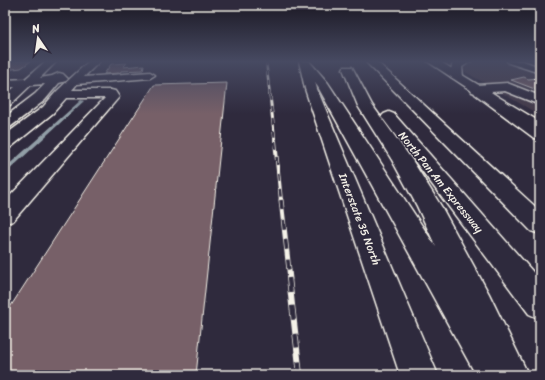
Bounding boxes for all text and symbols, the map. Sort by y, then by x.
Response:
north arrow [18,18,58,58]
text: N [29,19,42,39]
street label: North Pan Am Expressway [393,127,488,238]
street label: Interstate 35 North [333,169,386,268]

